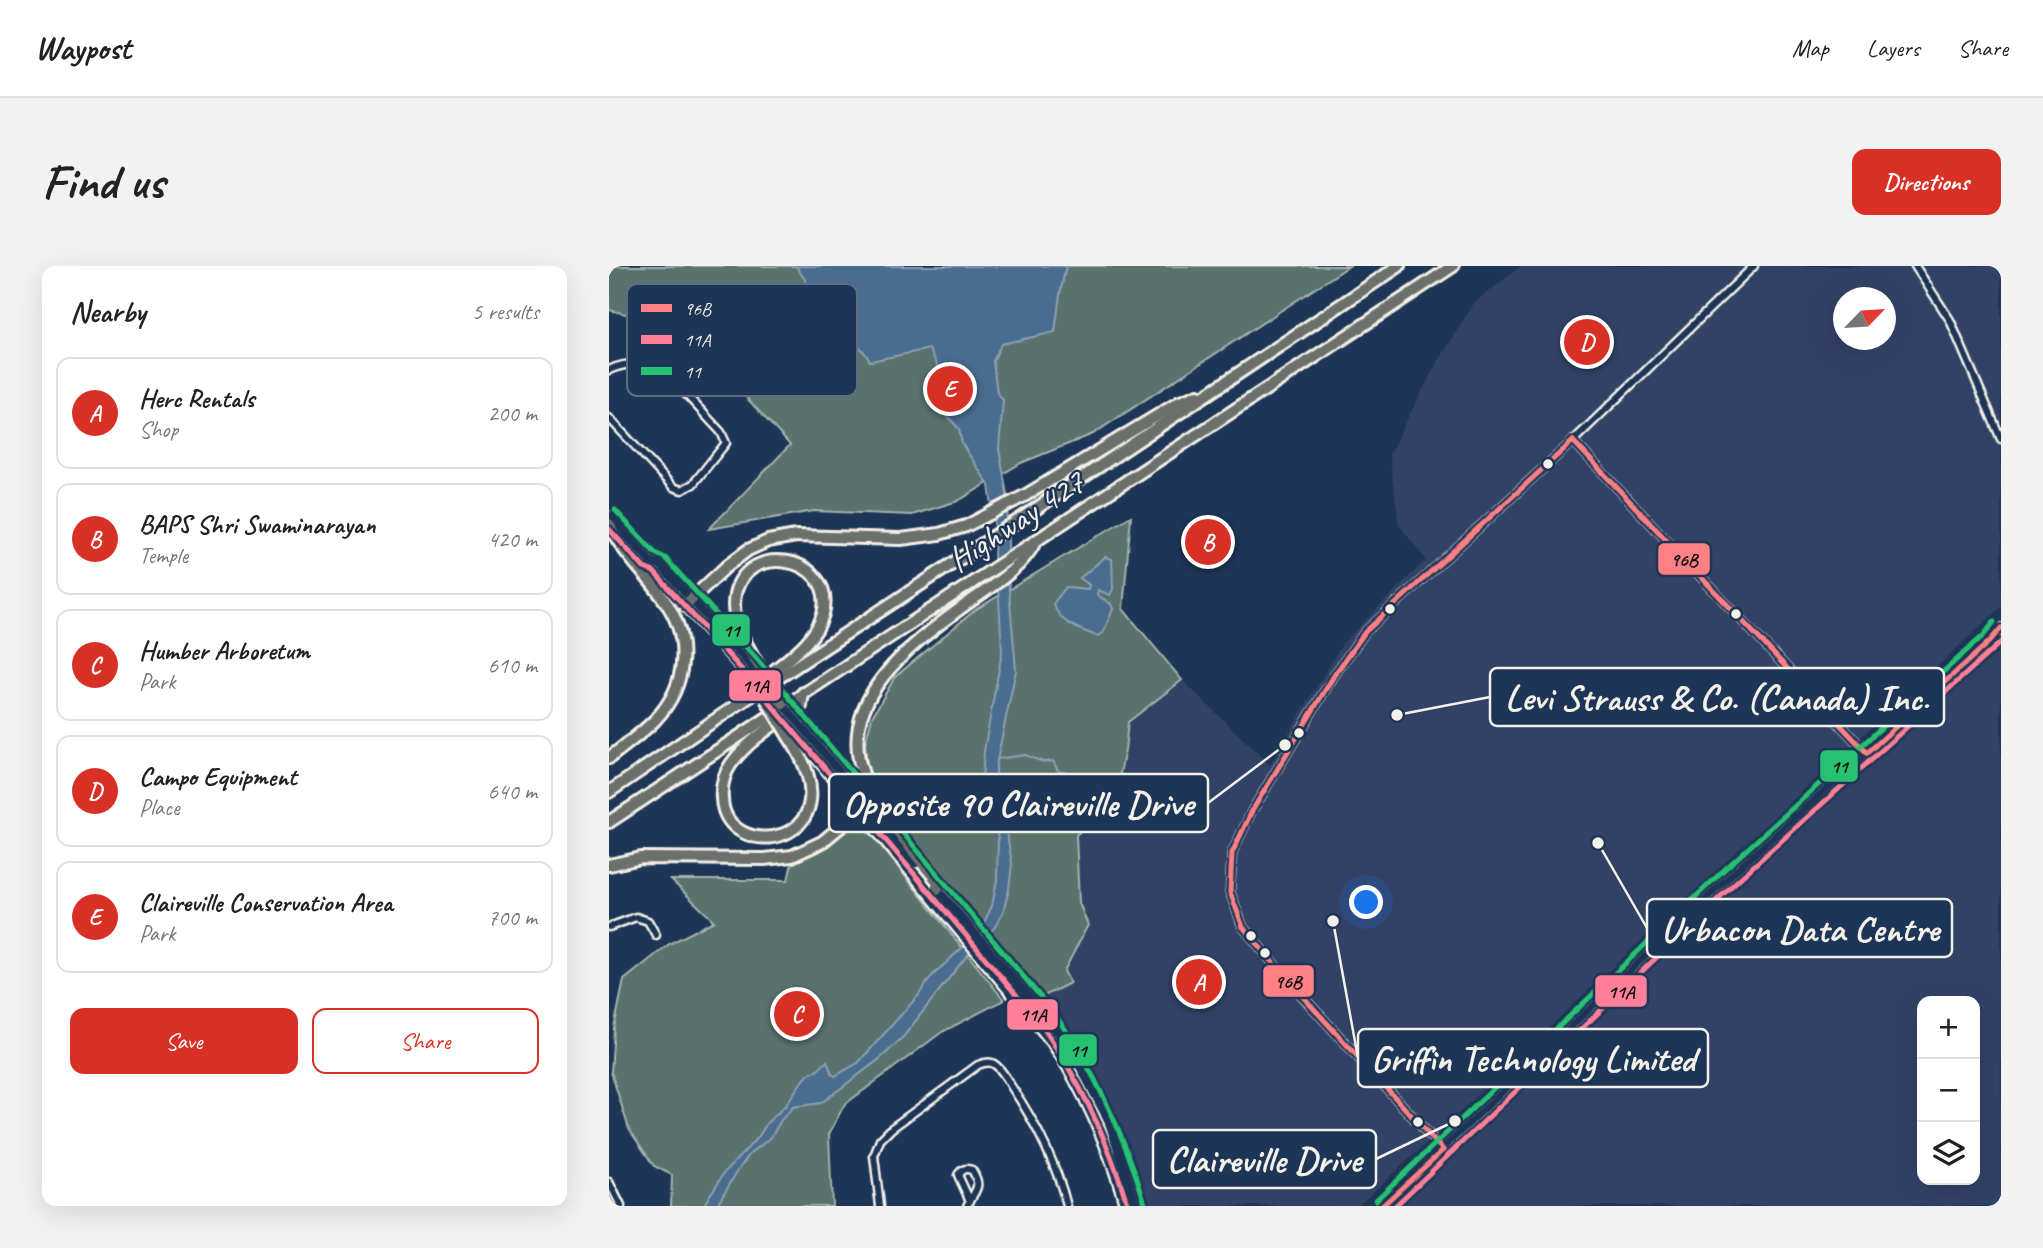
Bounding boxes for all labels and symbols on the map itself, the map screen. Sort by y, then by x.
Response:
legend [627,284,857,396]
north arrow [1833,287,1896,350]
text: 96B [684,297,712,321]
pin: D [1564,316,1610,368]
text: 11A [684,328,712,352]
text: 11 [684,360,703,384]
pin: E [927,363,973,415]
unlabelled marker [1541,457,1555,471]
street label: Highway 427 [939,459,1095,582]
pin: B [1185,516,1231,568]
line badge: 96B [1657,542,1711,576]
text: 96B [1670,548,1700,572]
unlabelled marker [1383,602,1397,616]
unlabelled marker [1729,607,1743,621]
line badge: 11 [711,613,751,647]
text: 11 [722,619,742,643]
callout: Levi Strauss & Co. (Canada) Inc. [1490,668,1944,726]
line badge: 11A [728,669,782,702]
text: 11A [742,674,770,698]
text: Levi Strauss & Co. (Canada) Inc. [1505,674,1930,721]
unlabelled marker [1292,726,1306,740]
line badge: 11 [1819,749,1859,783]
text: 11 [1830,755,1850,779]
callout: Opposite 90 Claireville Drive [829,774,1208,832]
text: Opposite 90 Claireville Drive [843,780,1197,827]
your location [1349,885,1383,919]
callout: Urbacon Data Centre [1647,899,1952,957]
text: Urbacon Data Centre [1661,905,1942,952]
unlabelled marker [1244,929,1258,943]
unlabelled marker [1258,946,1272,960]
pin: A [1176,956,1222,1008]
line badge: 96B [1262,964,1315,998]
text: 96B [1274,970,1304,994]
line badge: 11A [1594,974,1648,1008]
text: 11A [1608,980,1636,1004]
pin: C [774,988,820,1040]
line badge: 11A [1006,998,1059,1031]
text: 11A [1020,1003,1048,1027]
callout: Griffin Technology Limited [1358,1029,1708,1087]
line badge: 11 [1058,1033,1098,1067]
text: Griffin Technology Limited [1371,1035,1701,1082]
text: 11 [1069,1039,1089,1063]
unlabelled marker [1411,1115,1425,1129]
callout: Claireville Drive [1153,1130,1376,1188]
text: Claireville Drive [1167,1136,1365,1183]

